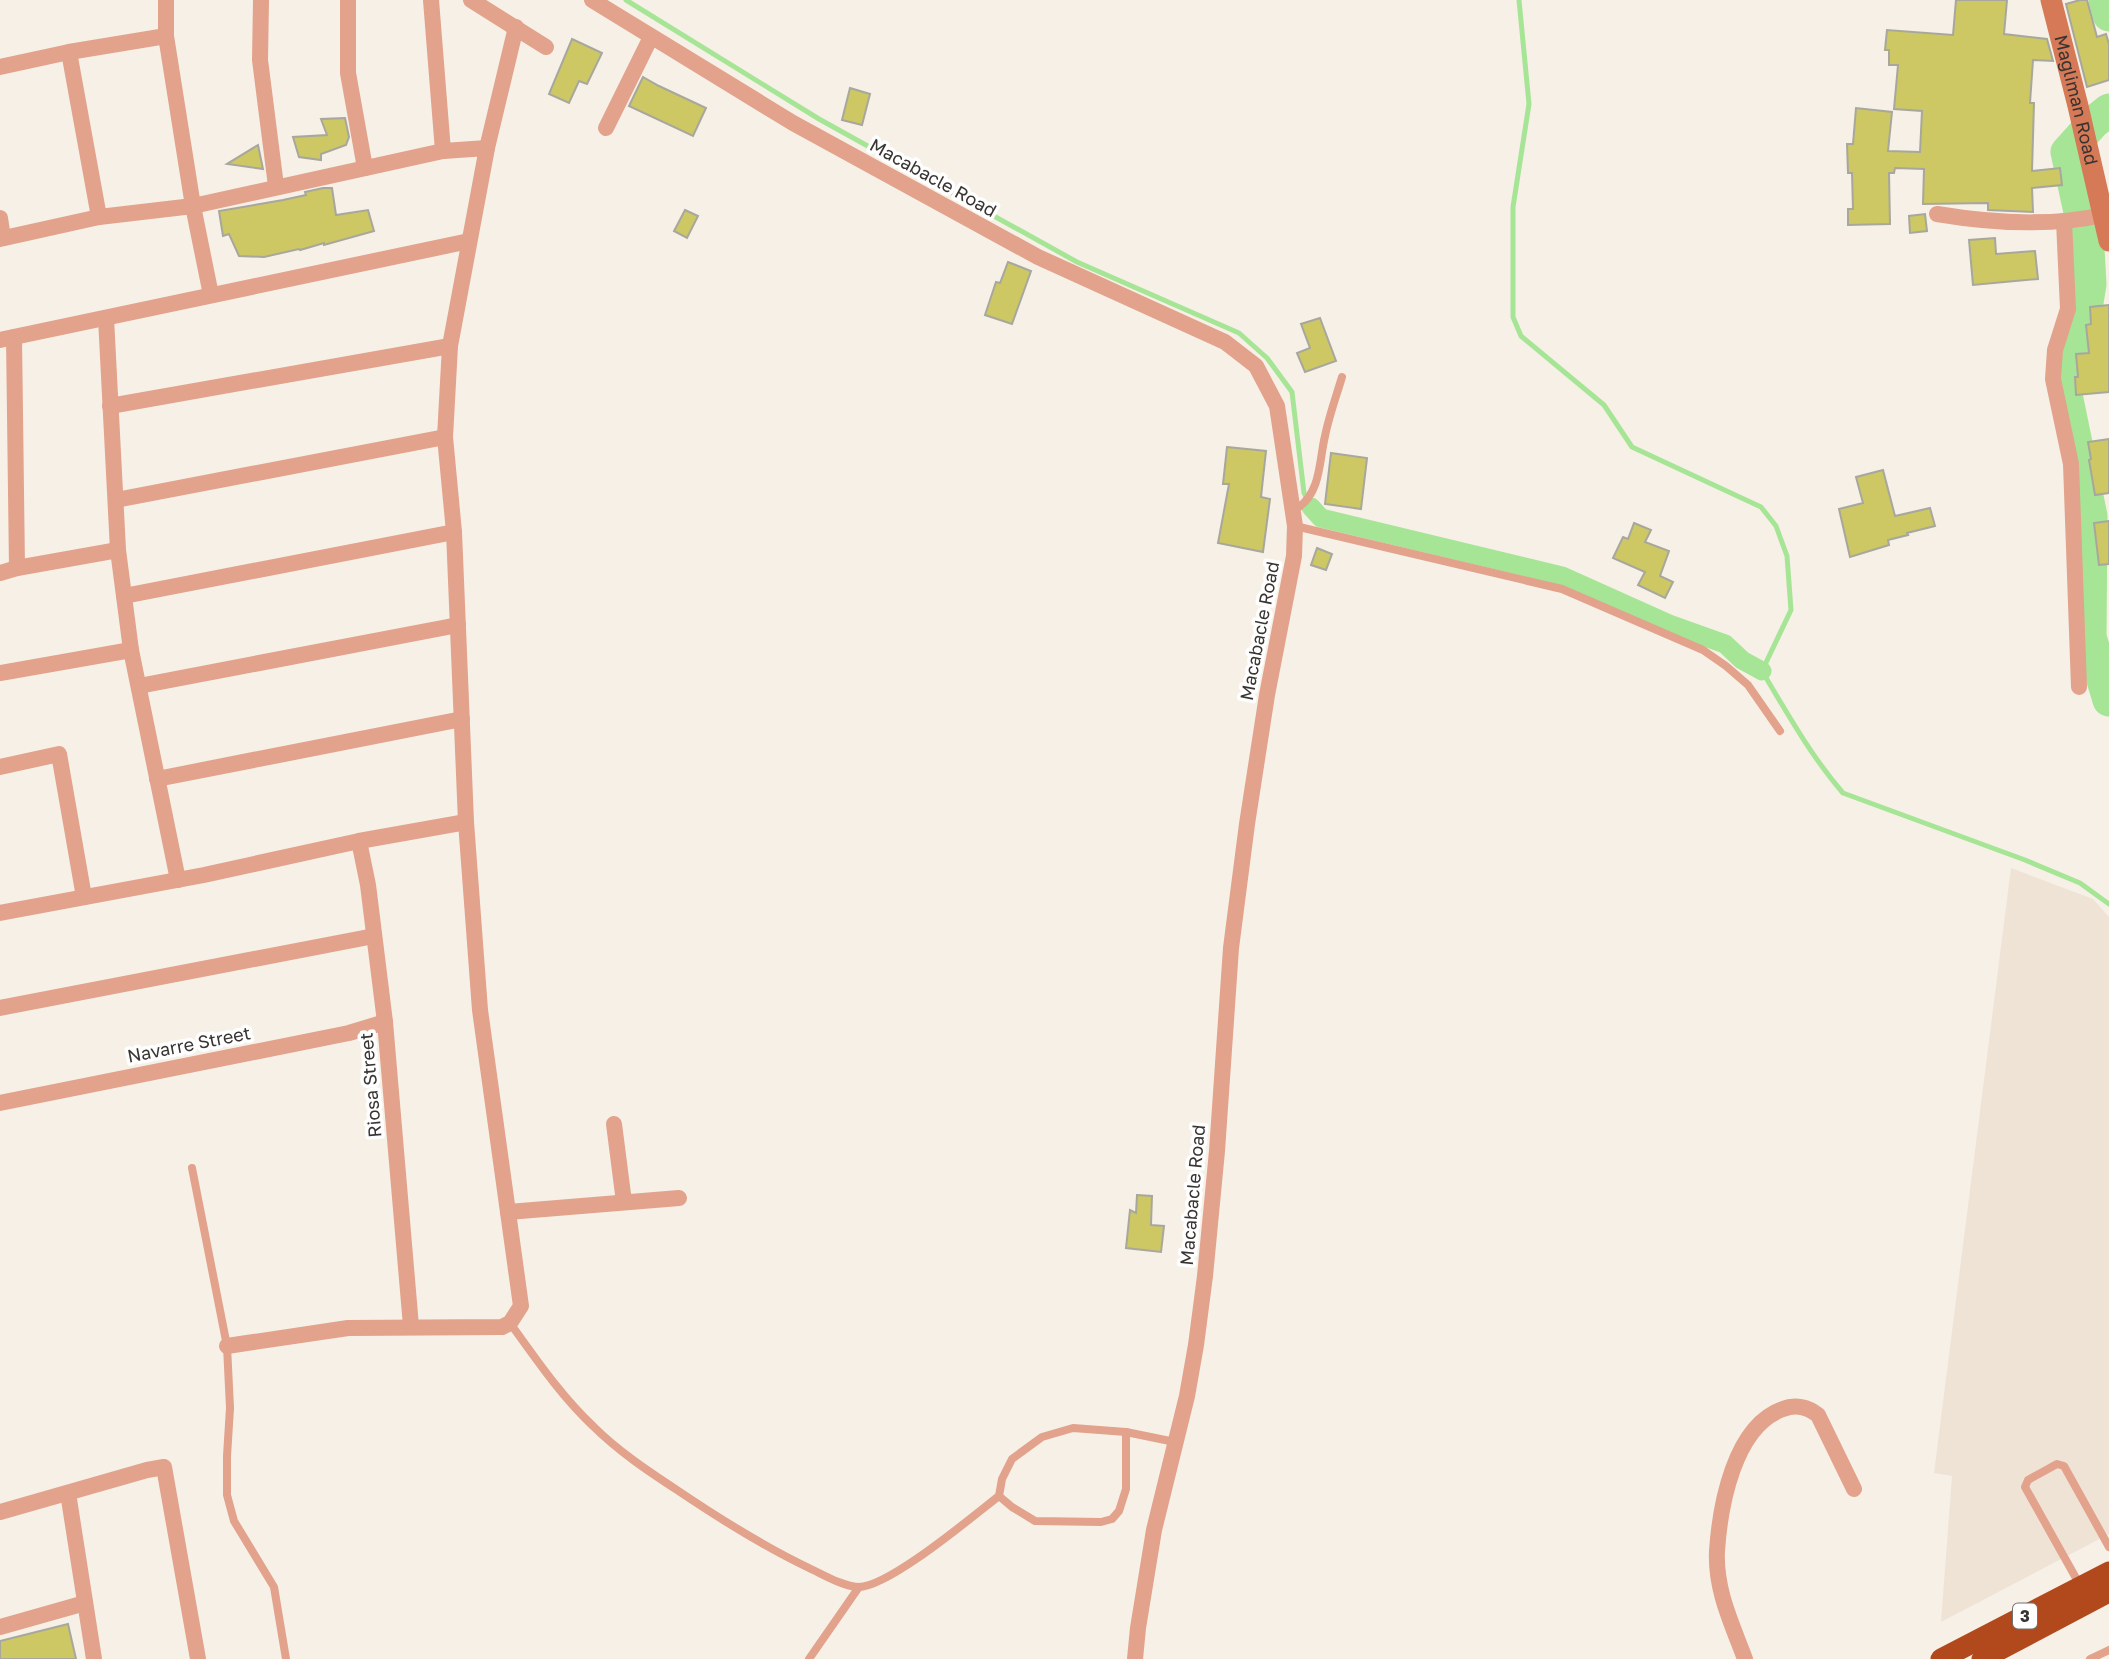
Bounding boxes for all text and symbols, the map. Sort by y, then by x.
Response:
street label: Magliman Road [2050,32,2103,167]
street label: Macabacle Road [866,133,1001,221]
street label: Macabacle Road [1235,559,1283,702]
street label: Navarre Street [125,1021,252,1067]
street label: Riosa Street [354,1032,386,1139]
street label: Macabacle Road [1175,1124,1209,1266]
road number: 3 [2013,1604,2037,1628]

